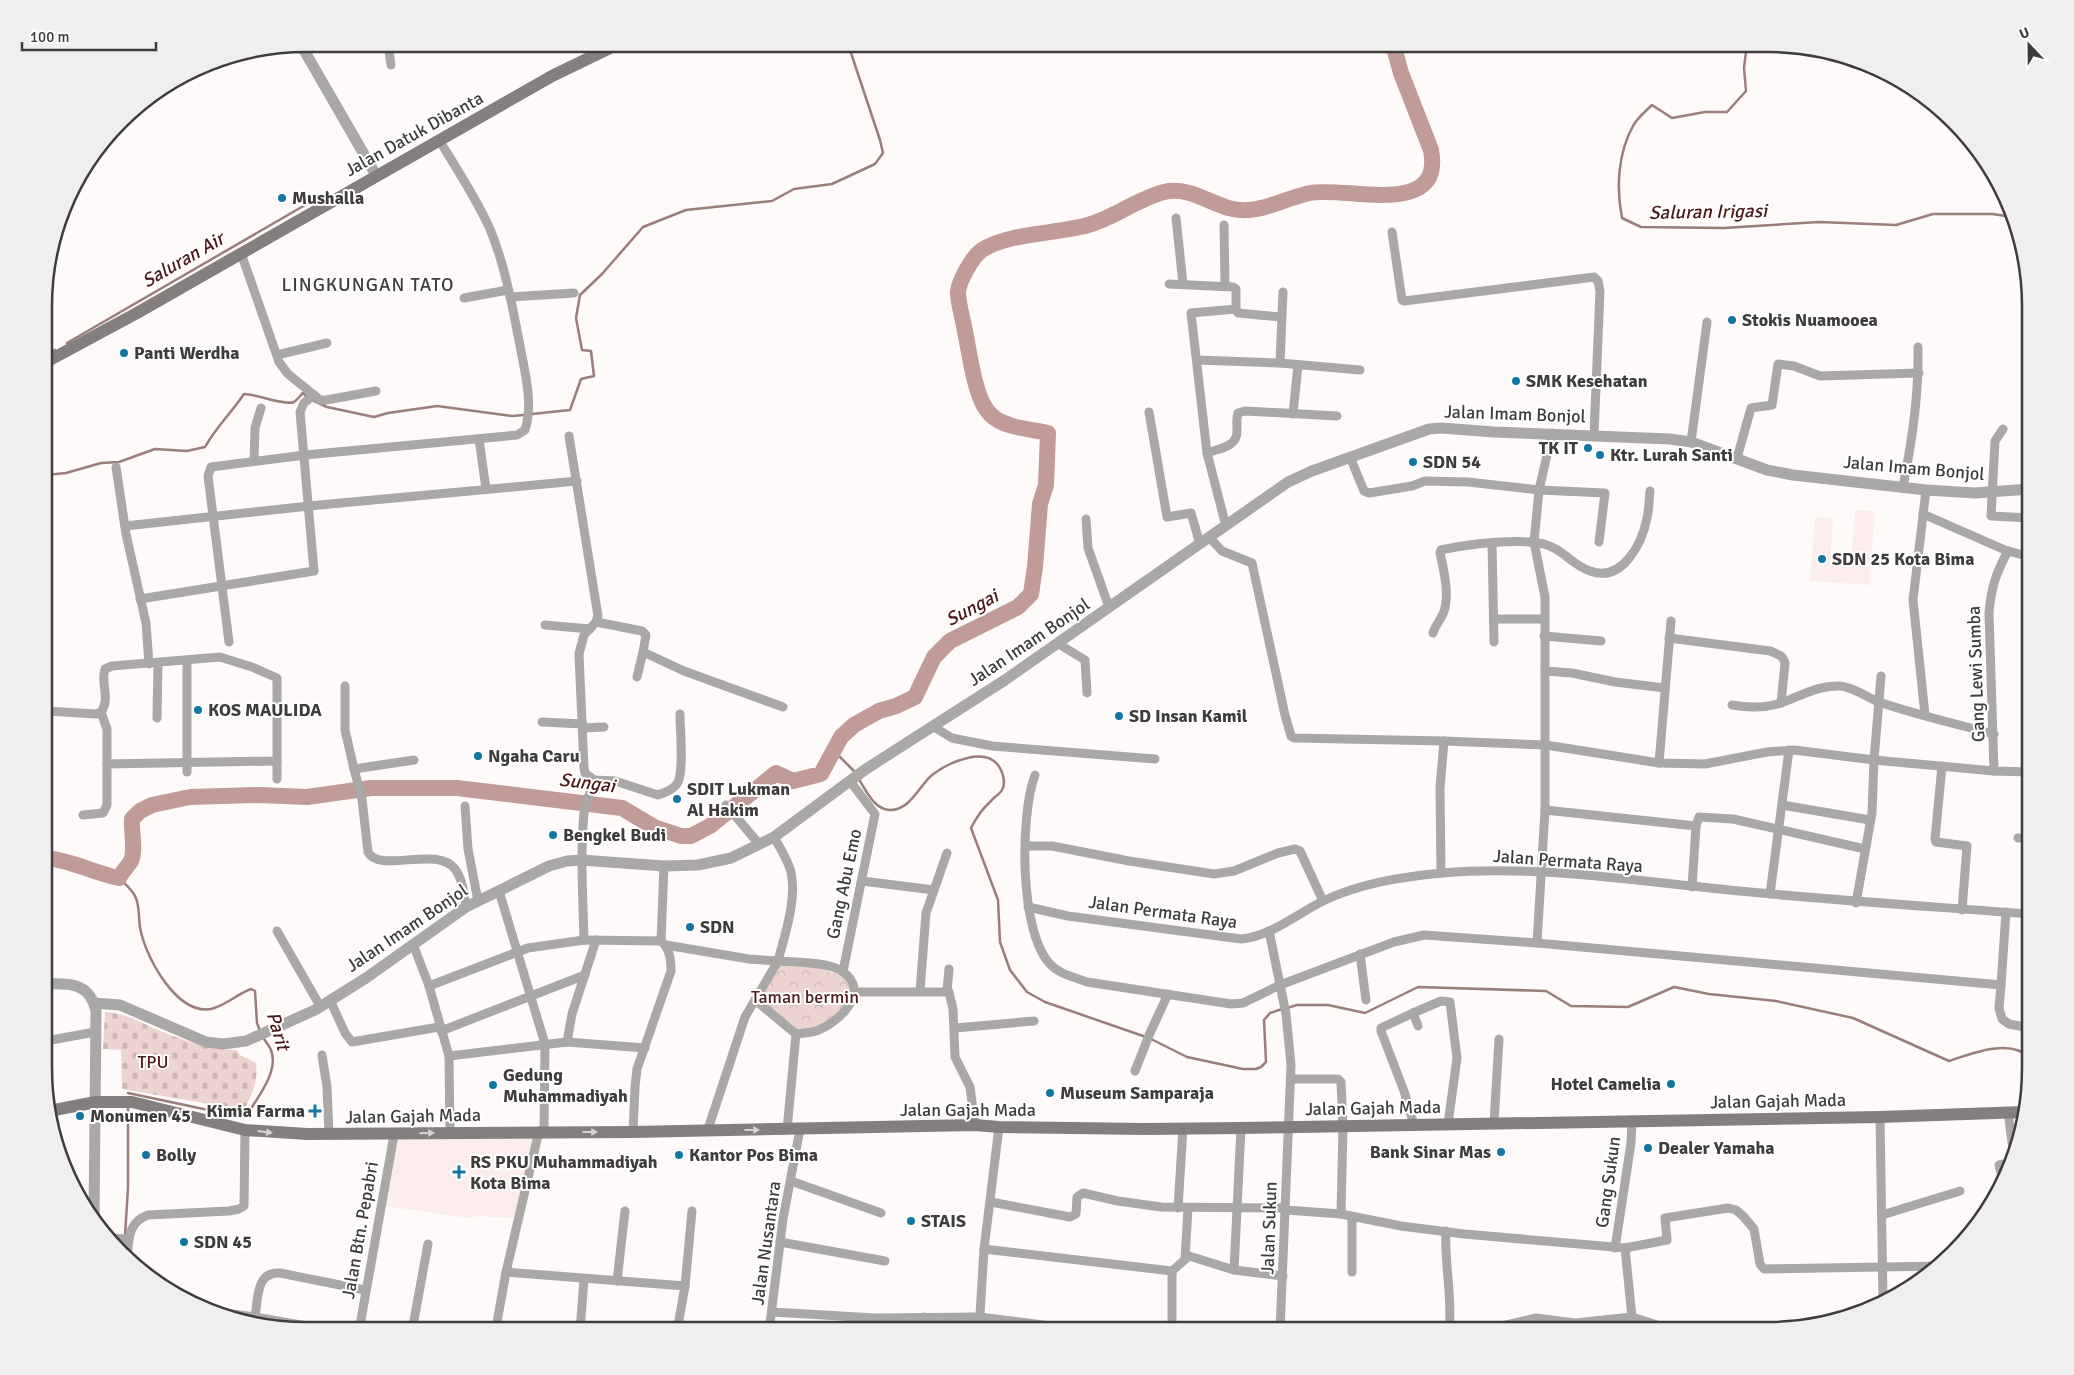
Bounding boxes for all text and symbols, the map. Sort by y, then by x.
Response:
scale bar [22,20,156,52]
north arrow [2004,20,2054,70]
text: U [2017,24,2032,43]
text: 100 m [30,28,70,46]
street label: Jalan Datuk Dibanta [341,87,487,181]
place label: Mushalla [292,187,364,209]
marker: Mushalla [276,192,288,204]
water label: Saluran Irigasi [1649,199,1769,225]
water label: Saluran Air [138,225,231,293]
district label: LINGKUNGAN TATO [281,273,455,297]
place label: Stokis Nuamooea [1742,309,1878,331]
marker: Stokis Nuamooea [1726,314,1738,326]
place label: Panti Werdha [134,342,240,364]
marker: Panti Werdha [118,347,130,359]
place label: SMK Kesehatan [1526,370,1648,392]
marker: SMK Kesehatan [1510,375,1522,387]
street label: Jalan Imam Bonjol [1444,401,1586,427]
place label: TK IT [1539,437,1579,459]
marker: TK IT [1582,442,1594,454]
place label: Ktr. Lurah Santi [1610,444,1733,466]
marker: Ktr. Lurah Santi [1594,449,1606,461]
place label: SDN 54 [1423,451,1481,473]
street label: Jalan Imam Bonjol [1842,451,1986,485]
marker: SDN 54 [1407,456,1419,468]
place label: SDN 25 Kota Bima [1832,548,1974,570]
marker: SDN 25 Kota Bima [1816,553,1828,565]
water label: Sungai [942,583,1004,632]
street label: Jalan Imam Bonjol [964,593,1094,691]
street label: Gang Lewi Sumba [1963,605,1989,743]
place label: KOS MAULIDA [208,699,322,721]
marker: KOS MAULIDA [192,704,204,716]
place label: SD Insan Kamil [1129,705,1248,727]
marker: SD Insan Kamil [1113,710,1125,722]
place label: Ngaha Caru [488,745,580,767]
marker: Ngaha Caru [472,750,484,762]
water label: Sungai [558,768,618,799]
place label: SDIT Lukman Al Hakim [687,778,790,821]
marker: SDIT Lukman Al Hakim [671,793,683,805]
place label: Bengkel Budi [563,824,666,846]
street label: Gang Abu Emo [822,827,866,941]
marker: Bengkel Budi [547,829,559,841]
street label: Jalan Permata Raya [1492,845,1644,877]
street label: Jalan Imam Bonjol [342,879,472,977]
street label: Jalan Permata Raya [1087,891,1239,933]
place label: SDN [700,916,735,938]
marker: SDN [684,921,696,933]
park label: Taman bermin [751,986,859,1008]
water label: Parit [261,1009,296,1055]
park label: TPU [137,1051,169,1073]
place label: Gedung Muhammadiyah [503,1064,628,1107]
place label: Hotel Camelia [1550,1073,1661,1095]
marker: Hotel Camelia [1665,1078,1677,1090]
marker: Gedung Muhammadiyah [487,1079,499,1091]
place label: Museum Samparaja [1060,1082,1214,1104]
marker: Museum Samparaja [1044,1087,1056,1099]
street label: Jalan Gajah Mada [1710,1089,1846,1113]
street label: Jalan Gajah Mada [1305,1096,1441,1120]
street label: Jalan Gajah Mada [900,1099,1036,1121]
place label: Kimia Farma [206,1100,305,1122]
street label: Jalan Gajah Mada [345,1104,481,1128]
place label: Monumen 45 [90,1105,191,1127]
marker: Kimia Farma [309,1105,321,1117]
marker: Monumen 45 [74,1110,86,1122]
one-way arrow [744,1126,760,1134]
one-way arrow [257,1128,273,1136]
one-way arrow [582,1128,598,1136]
one-way arrow [420,1129,436,1137]
street label: Gang Sukun [1591,1135,1625,1229]
place label: Dealer Yamaha [1658,1137,1775,1159]
place label: Bank Sinar Mas [1370,1141,1491,1163]
marker: Dealer Yamaha [1642,1142,1654,1154]
place label: Bolly [156,1144,196,1166]
place label: Kantor Pos Bima [689,1144,818,1166]
marker: Bank Sinar Mas [1495,1146,1507,1158]
marker: Bolly [140,1149,152,1161]
marker: Kantor Pos Bima [673,1149,685,1161]
place label: RS PKU Muhammadiyah Kota Bima [470,1151,658,1194]
street label: Jalan Btn. Pepabri [337,1160,383,1300]
marker: RS PKU Muhammadiyah Kota Bima [452,1165,466,1179]
street label: Jalan Nusantara [746,1180,786,1306]
street label: Jalan Sukun [1256,1181,1282,1275]
place label: STAIS [921,1210,966,1232]
marker: STAIS [905,1215,917,1227]
place label: SDN 45 [194,1231,252,1253]
marker: SDN 45 [178,1236,190,1248]

